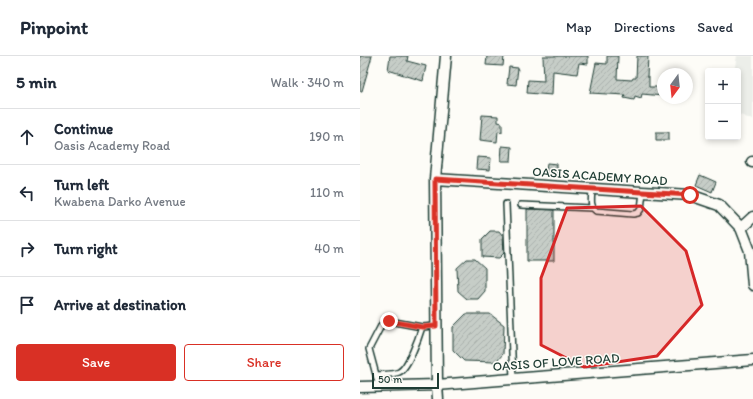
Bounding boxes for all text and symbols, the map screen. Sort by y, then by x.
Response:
text: Pinpoint [20,16,88,39]
text: Map [566,19,592,36]
text: Directions [614,19,675,36]
text: Saved [697,19,733,36]
north arrow [657,68,693,104]
map controls [705,68,741,140]
button: + [705,68,741,104]
text: 5 min [16,72,56,92]
text: Walk · 340 m [271,75,344,90]
button: − [705,104,741,140]
text: Continue [54,120,113,138]
icon: ahead [16,126,38,148]
text: 190 m [309,129,344,144]
text: Oasis Academy Road [54,138,170,153]
street label: OASIS ACADEMY ROAD [532,164,668,188]
text: Turn left [54,176,109,194]
icon: left [16,182,38,204]
text: 110 m [310,185,344,200]
route start [681,186,699,204]
text: Kwabena Darko Avenue [54,194,186,209]
icon: right [16,238,38,260]
text: Turn right [54,240,118,258]
text: 40 m [314,241,344,256]
icon: arrive [16,294,38,316]
text: Arrive at destination [54,296,186,314]
route end [380,312,398,330]
button: Save [16,344,176,381]
button: Share [184,344,344,381]
street label: OASIS OF LOVE ROAD [492,350,620,374]
scale bar [372,371,439,390]
text: 50 m [378,373,402,386]

